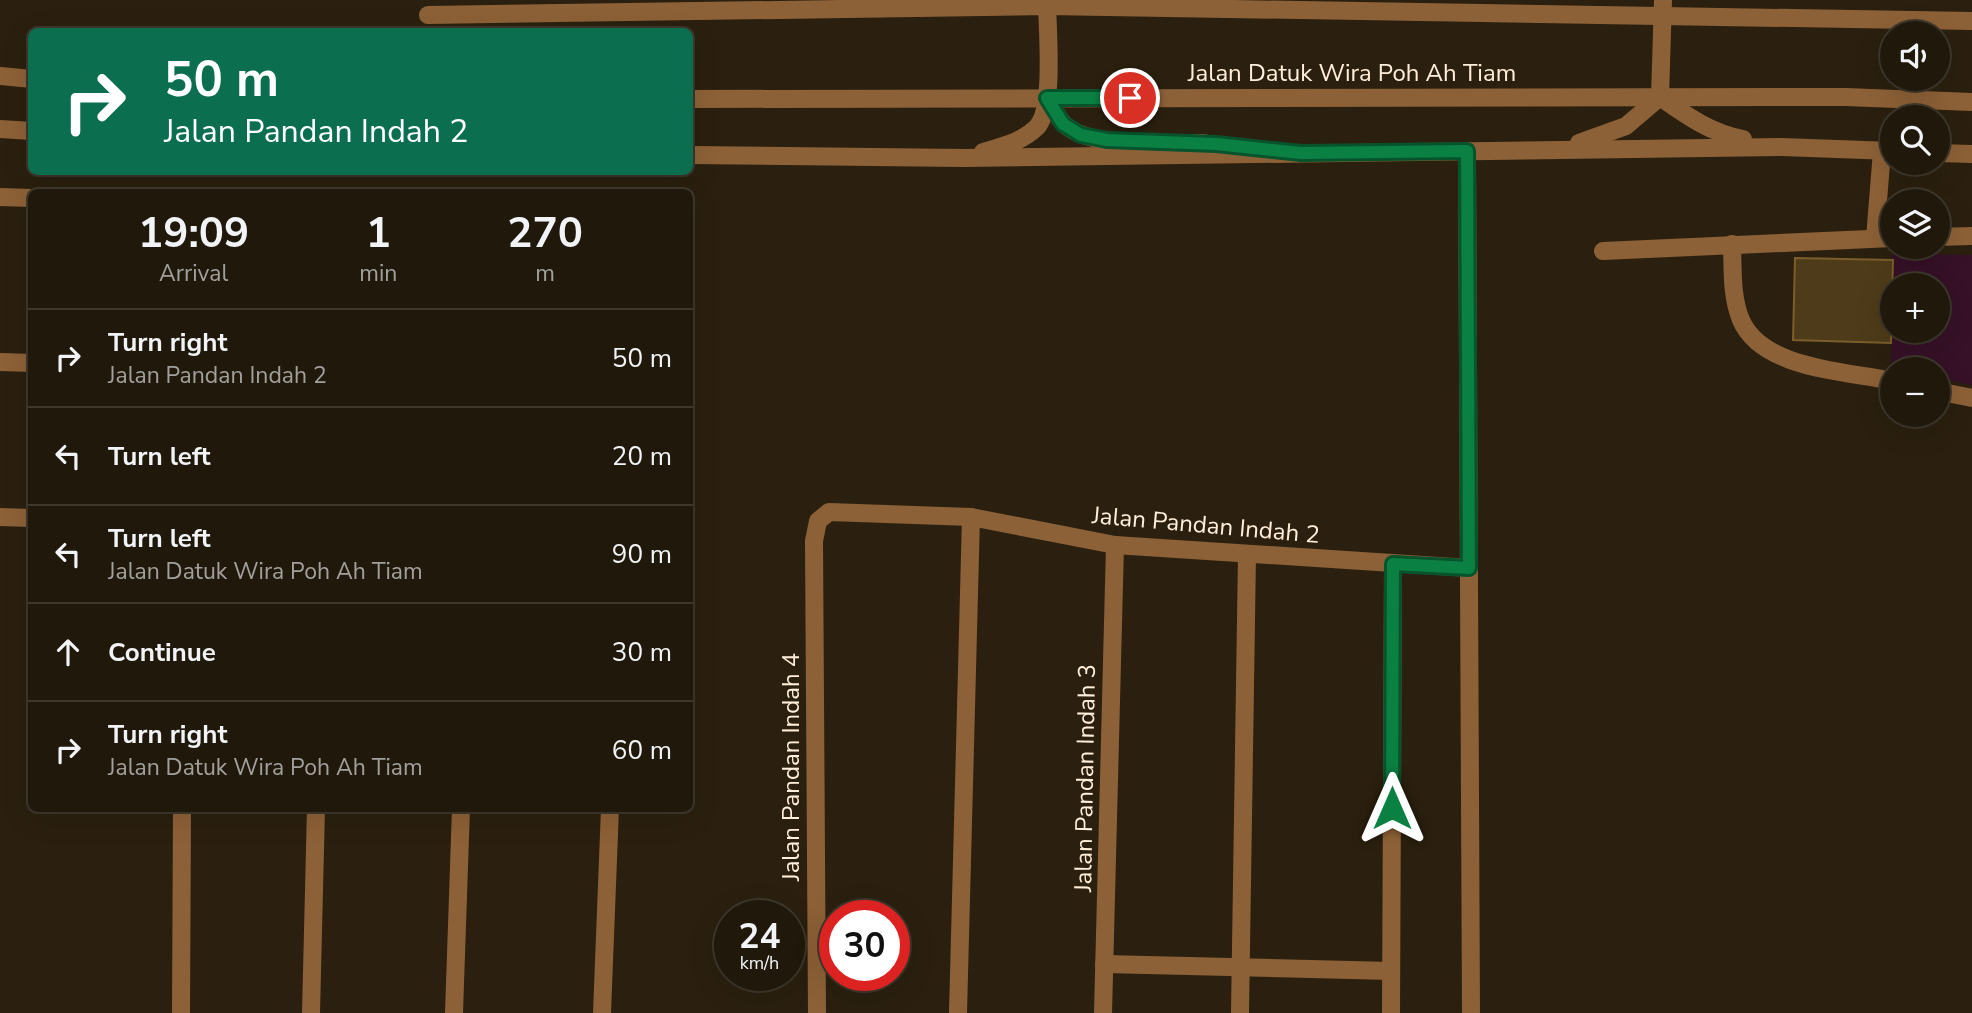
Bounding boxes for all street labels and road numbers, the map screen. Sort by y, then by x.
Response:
street label: Jalan Datuk Wira Poh Ah Tiam [1187,57,1516,89]
street label: Jalan Pandan Indah 2 [1090,499,1321,551]
street label: Jalan Pandan Indah 4 [775,653,807,882]
street label: Jalan Pandan Indah 3 [1067,664,1103,893]

